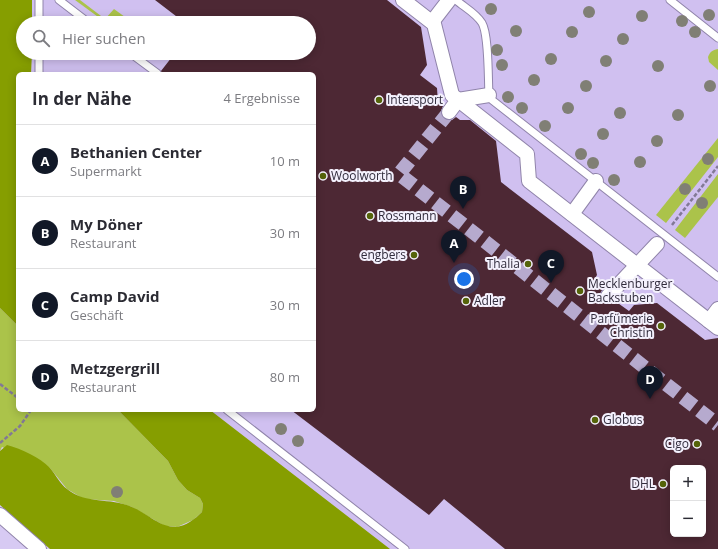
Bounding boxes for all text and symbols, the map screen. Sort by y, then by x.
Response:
search box [16,16,316,60]
icon: search [30,27,52,49]
text: Hier suchen [62,28,146,48]
text: In der Nähe [32,87,131,110]
text: 4 Ergebnisse [223,89,300,107]
place label: Intersport [387,91,443,108]
marker: Intersport [374,95,384,105]
text: Bethanien Center [70,142,202,162]
text: A [41,152,49,170]
text: 10 m [270,152,300,170]
text: Supermarkt [70,162,142,180]
place label: Woolworth [331,167,393,184]
marker: Woolworth [318,171,328,181]
pin: B [450,176,476,209]
place label: Rossmann [378,207,437,224]
marker: Rossmann [365,211,375,221]
text: My Döner [70,214,143,234]
text: B [41,224,49,242]
text: 30 m [270,224,300,242]
pin: A [441,230,467,263]
text: Restaurant [70,234,137,252]
place label: engbers [361,246,406,263]
marker: engbers [409,250,419,260]
pin: C [538,250,564,283]
place label: Thalia [487,255,520,272]
marker: Thalia [523,259,533,269]
your location [454,269,474,289]
place label: Mecklenburger Backstuben [588,275,673,306]
text: Camp David [70,286,160,306]
marker: Mecklenburger Backstuben [575,286,585,296]
place label: Adler [474,292,504,309]
text: C [41,296,49,314]
text: 30 m [270,296,300,314]
marker: Adler [461,296,471,306]
text: Geschäft [70,306,123,324]
place label: Parfümerie Christin [590,310,653,341]
marker: Parfümerie Christin [656,321,666,331]
text: Metzgergrill [70,358,160,378]
pin: D [637,366,663,399]
text: D [40,368,50,386]
text: 80 m [270,368,300,386]
text: Restaurant [70,378,137,396]
place label: Globus [603,411,643,428]
marker: Globus [590,415,600,425]
place label: Cigo [665,435,689,452]
marker: Cigo [692,439,702,449]
map controls [670,465,706,537]
button: + [670,465,706,501]
place label: DHL [631,475,655,492]
marker: DHL [658,479,668,489]
button: − [670,501,706,537]

